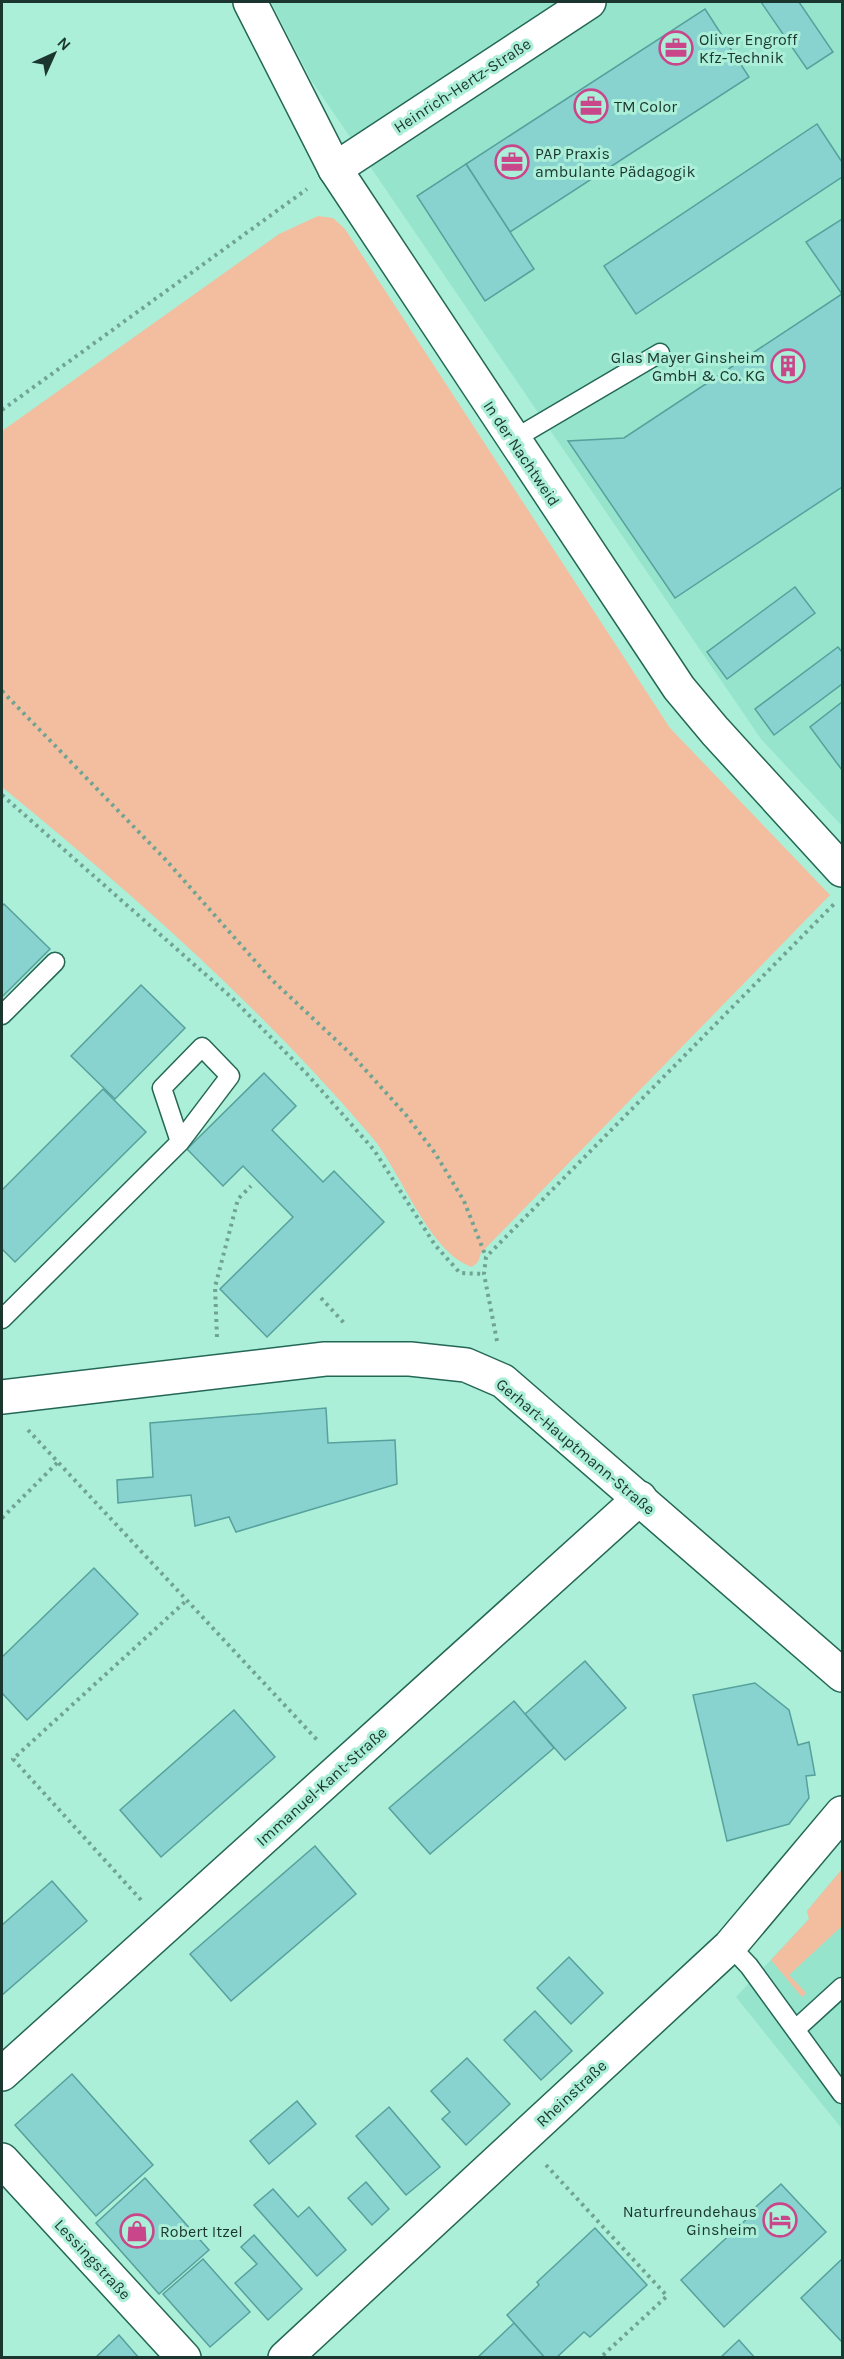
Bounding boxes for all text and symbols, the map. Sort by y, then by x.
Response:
north arrow [24,24,84,84]
office icon: Oliver Engroff Kfz-Technik [658,30,694,66]
place label: Oliver Engroff Kfz-Technik [699,30,798,67]
text: N [53,33,75,55]
street label: Heinrich-Hertz-Straße [390,34,534,137]
office icon: TM Color [573,88,609,124]
place label: TM Color [614,97,677,116]
office icon: PAP Praxis ambulante Pädagogik [494,144,530,180]
place label: PAP Praxis ambulante Pädagogik [535,144,695,181]
place label: Glas Mayer Ginsheim GmbH & Co. KG [611,348,765,385]
building icon: Glas Mayer Ginsheim GmbH & Co. KG [770,348,806,384]
street label: In der Nachtweid [479,397,564,510]
street label: Gerhart-Hauptmann-Straße [492,1374,659,1518]
street label: Immanuel-Kant-Straße [252,1723,390,1850]
street label: Rheinstraße [532,2056,610,2131]
place label: Naturfreundehaus Ginsheim [623,2202,757,2239]
hotel icon: Naturfreundehaus Ginsheim [762,2202,798,2238]
shop icon: Robert Itzel [119,2213,155,2249]
street label: Lessingstraße [51,2215,135,2303]
place label: Robert Itzel [160,2222,243,2241]

